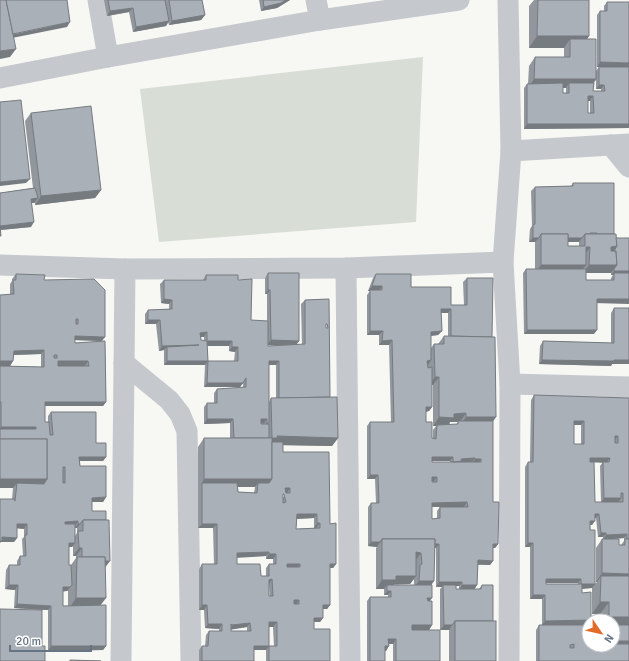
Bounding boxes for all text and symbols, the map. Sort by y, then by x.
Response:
north arrow [581,613,621,653]
scale bar [10,627,91,653]
text: N [601,632,616,645]
text: 20 m [16,634,41,649]

